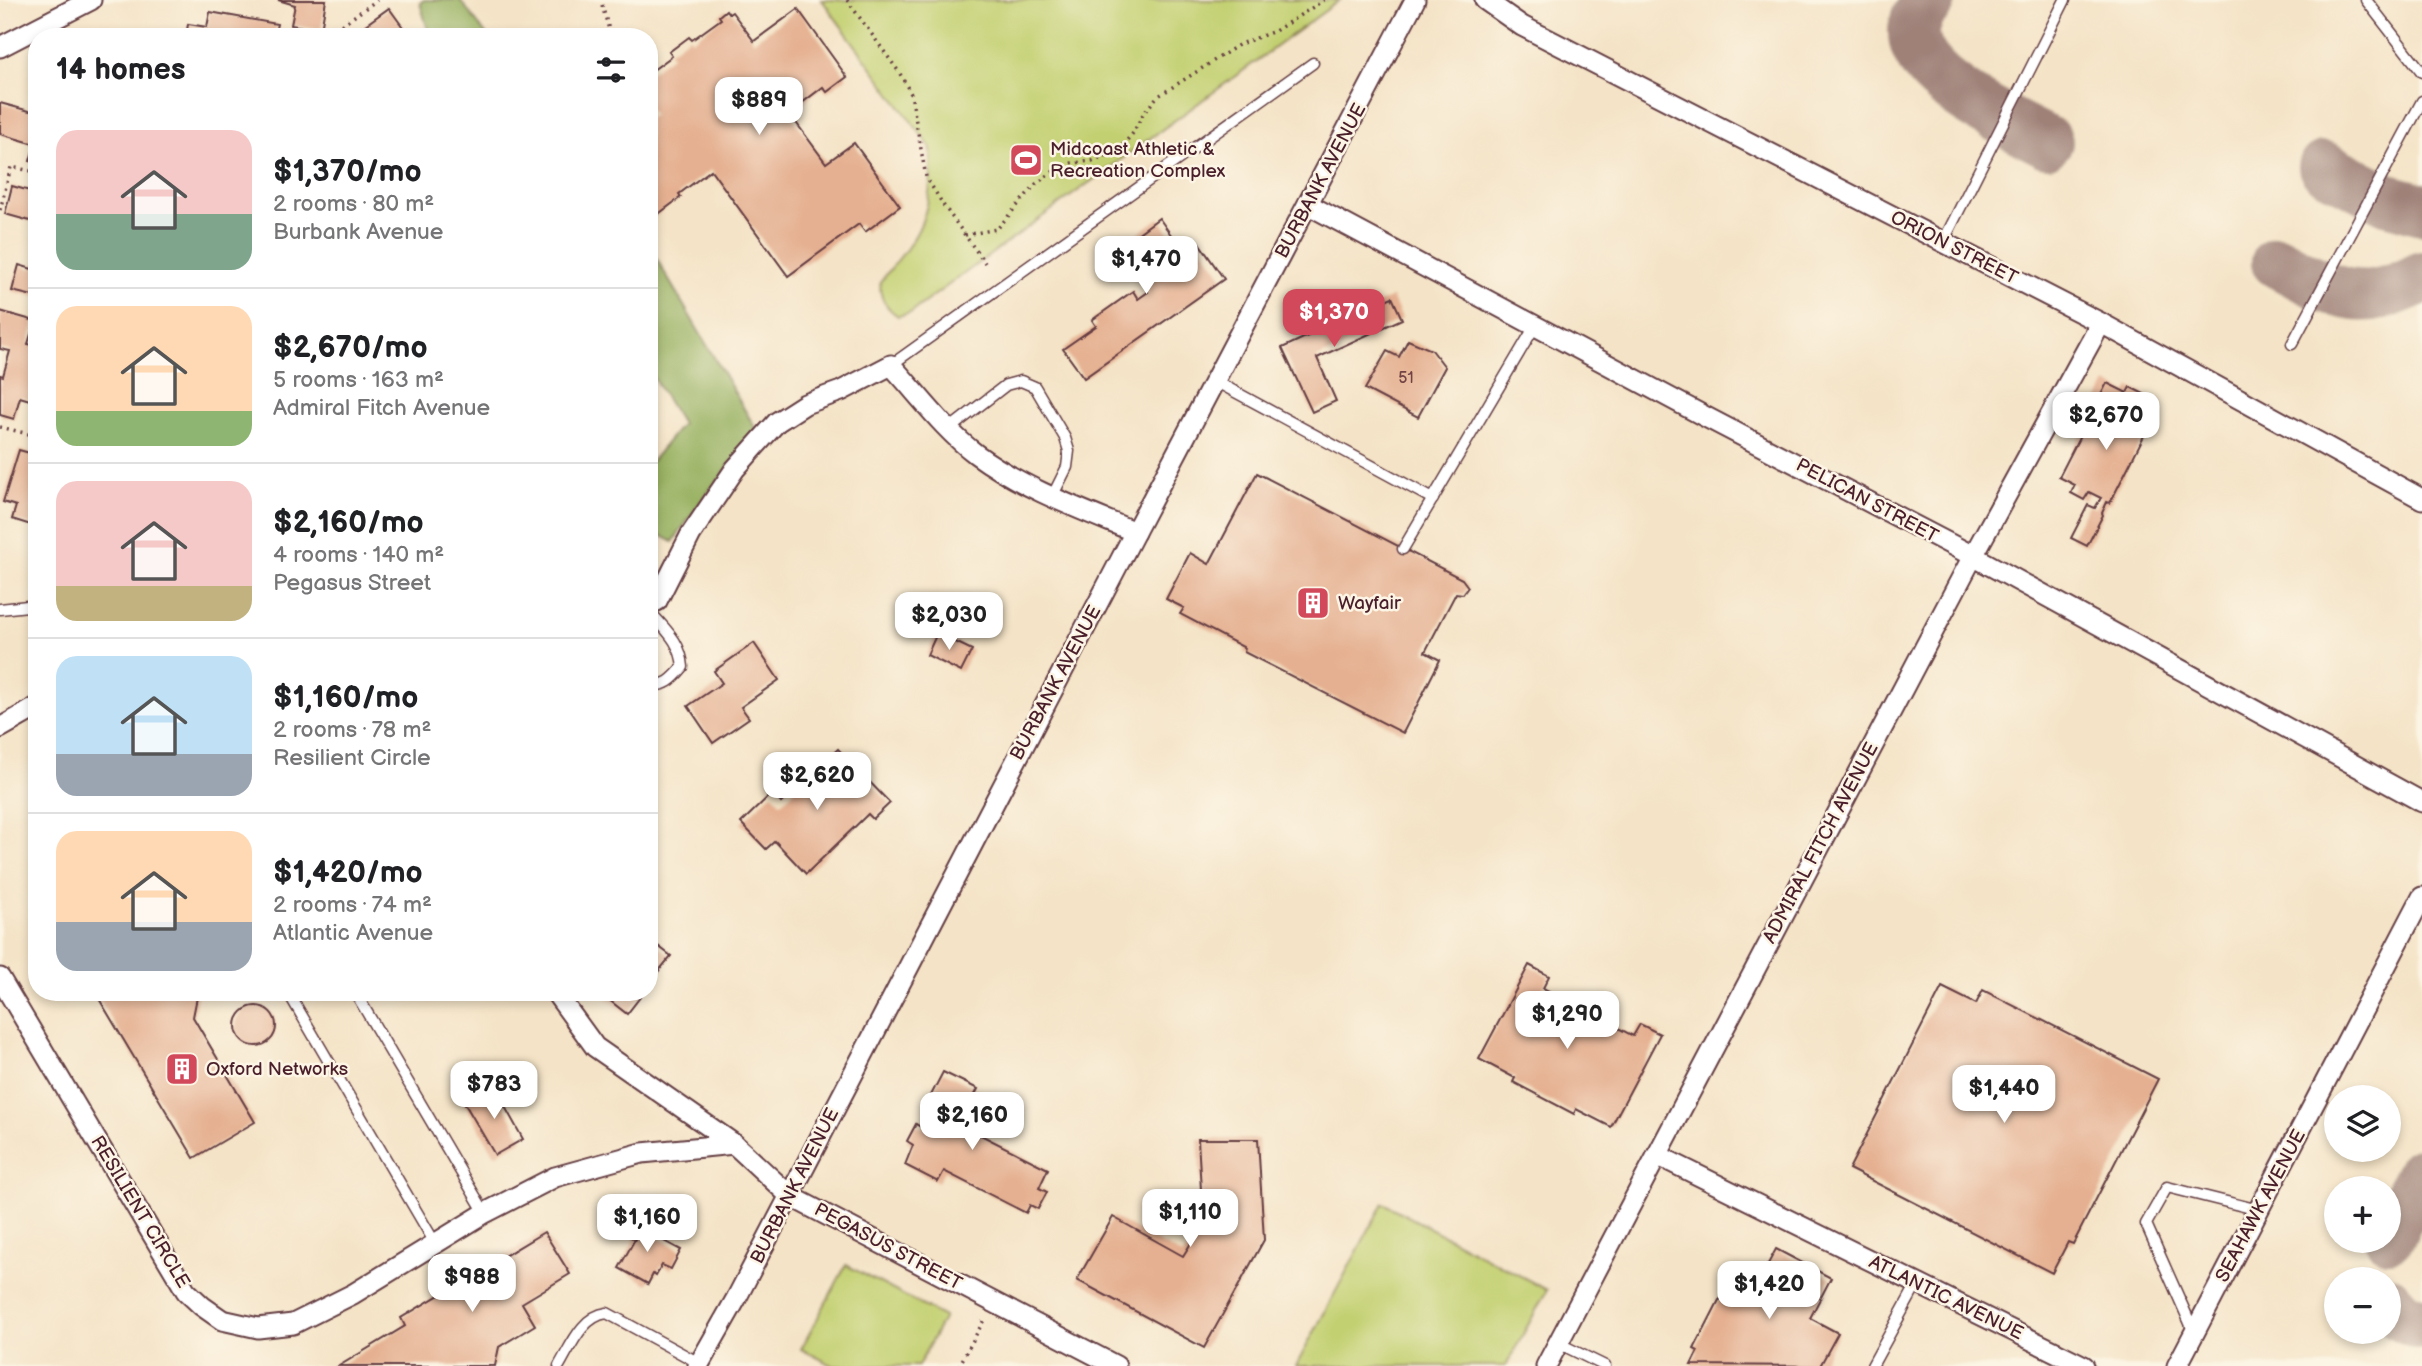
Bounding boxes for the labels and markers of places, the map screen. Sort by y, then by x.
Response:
pin: $889 [718,78,800,137]
place label: Midcoast Athletic & Recreation Complex [1050,138,1225,183]
sports icon: Midcoast Athletic & Recreation Complex [1007,141,1045,179]
pin: $1,470 [1089,236,1203,296]
pin: $1,370 [1277,290,1391,349]
pin: $2,670 [2049,392,2163,452]
building icon: Wayfair [1294,584,1332,622]
pin: $2,030 [892,592,1006,652]
place label: Wayfair [1338,592,1402,615]
pin: $2,620 [760,752,874,812]
pin: $1,290 [1510,992,1624,1051]
building icon: Oxford Networks [163,1050,201,1088]
place label: Oxford Networks [206,1058,348,1081]
pin: $783 [453,1062,535,1121]
pin: $1,440 [1947,1066,2061,1125]
pin: $2,160 [915,1092,1029,1152]
pin: $1,110 [1133,1190,1247,1249]
pin: $1,160 [590,1194,704,1254]
pin: $988 [431,1254,513,1314]
pin: $1,420 [1712,1262,1826,1321]

